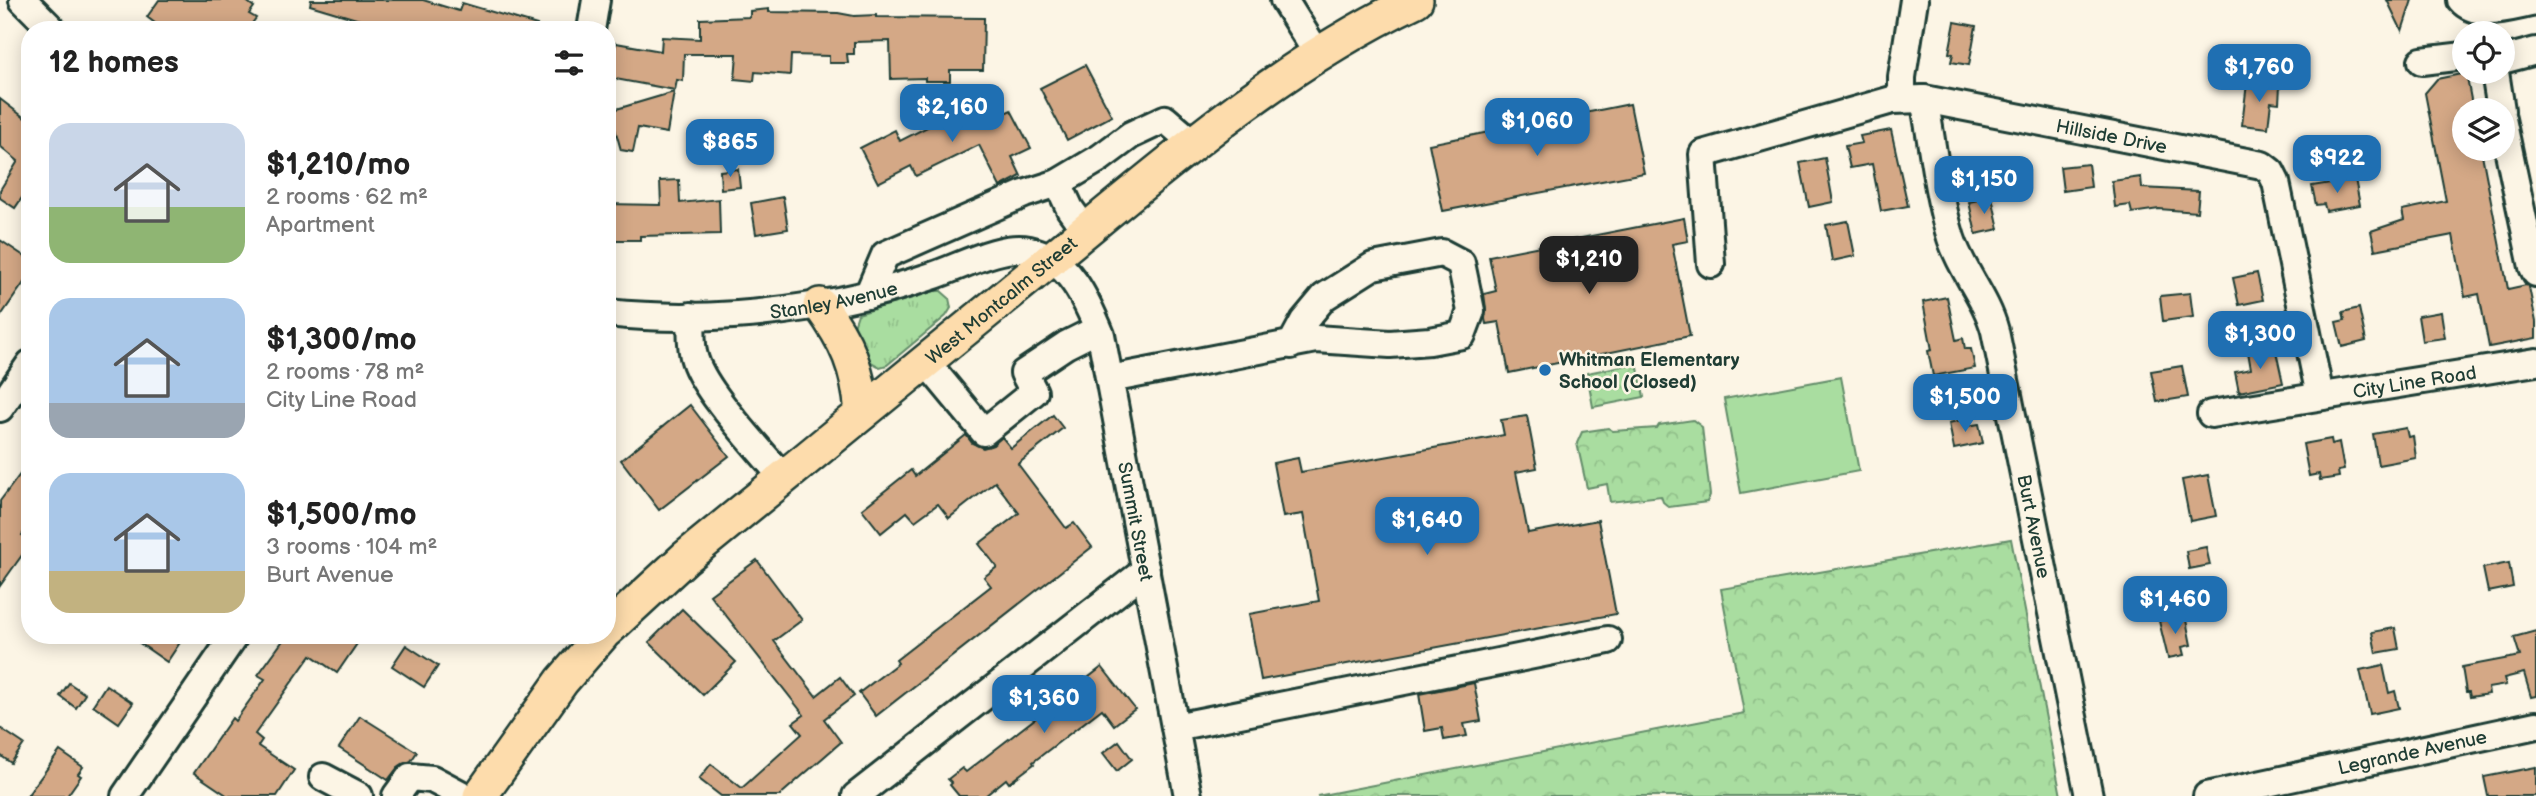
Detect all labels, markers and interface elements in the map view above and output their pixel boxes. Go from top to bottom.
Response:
map controls [2452,21,2515,161]
button: locate [2452,21,2515,84]
icon: filters [550,44,588,82]
pin: $1,760 [2202,44,2316,104]
text: 12 homes [49,45,179,81]
text: $1,760 [2224,53,2294,81]
pin: $2,160 [895,85,1009,144]
text: $2,160 [916,93,988,121]
button: layers [2452,98,2515,161]
pin: $1,060 [1480,99,1594,158]
text: $1,060 [1501,107,1573,135]
street label: Hillside Drive [2054,115,2169,159]
pin: $865 [689,120,771,179]
text: $865 [702,128,758,156]
pin: $922 [2296,136,2378,195]
text: $922 [2309,144,2365,172]
text: $1,210/mo [266,147,410,183]
icon: home [105,151,189,235]
pin: $1,150 [1927,156,2041,216]
text: $1,150 [1950,165,2018,193]
text: 2 rooms · 62 m² [266,183,428,211]
text: Apartment [266,211,375,239]
street label: West Montcalm Street [922,232,1082,370]
pin: $1,210 [1532,236,1646,296]
text: $1,210 [1555,245,1623,273]
street label: Stanley Avenue [769,277,900,325]
pin: $1,300 [2203,312,2317,371]
text: $1,300 [2224,320,2296,348]
text: $1,300/mo [266,322,417,358]
icon: home [105,326,189,410]
place label: Whitman Elementary School (Closed) [1559,349,1740,394]
text: 2 rooms · 78 m² [266,358,424,386]
marker: Whitman Elementary School (Closed) [1537,362,1553,378]
street label: City Line Road [2351,362,2478,404]
pin: $1,500 [1908,374,2022,434]
text: $1,500 [1929,383,2001,411]
text: City Line Road [266,386,417,414]
street label: Summit Street [1112,460,1157,583]
street label: Burt Avenue [2011,473,2055,580]
text: $1,500/mo [266,497,416,533]
pin: $1,640 [1370,498,1484,557]
icon: home [105,501,189,585]
text: $1,640 [1391,506,1463,534]
text: 3 rooms · 104 m² [266,533,437,561]
text: Burt Avenue [266,561,394,589]
pin: $1,460 [2118,576,2232,636]
text: $1,460 [2139,585,2211,613]
pin: $1,360 [987,676,1101,735]
text: $1,360 [1008,684,1080,712]
street label: Legrande Avenue [2336,726,2489,780]

